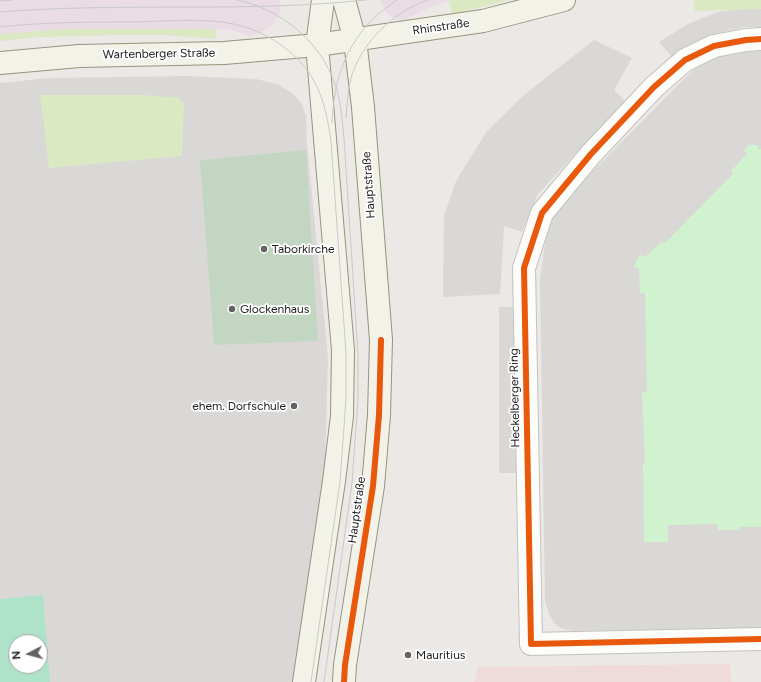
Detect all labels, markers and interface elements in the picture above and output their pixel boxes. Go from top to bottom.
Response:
street label: Rhinstraße [412,16,470,38]
street label: Wartenberger Straße [103,46,215,62]
street label: Hauptstraße [359,151,379,219]
place label: Taborkirche [272,242,334,256]
marker: Taborkirche [259,244,269,254]
place label: Glockenhaus [240,302,309,316]
marker: Glockenhaus [227,304,237,314]
street label: Heckelberger Ring [507,348,523,448]
place label: ehem. Dorfschule [192,399,286,413]
marker: ehem. Dorfschule [289,401,299,411]
street label: Hauptstraße [345,476,369,544]
north arrow [8,634,48,674]
place label: Mauritius [416,648,465,662]
text: N [10,650,23,660]
marker: Mauritius [403,650,413,660]

